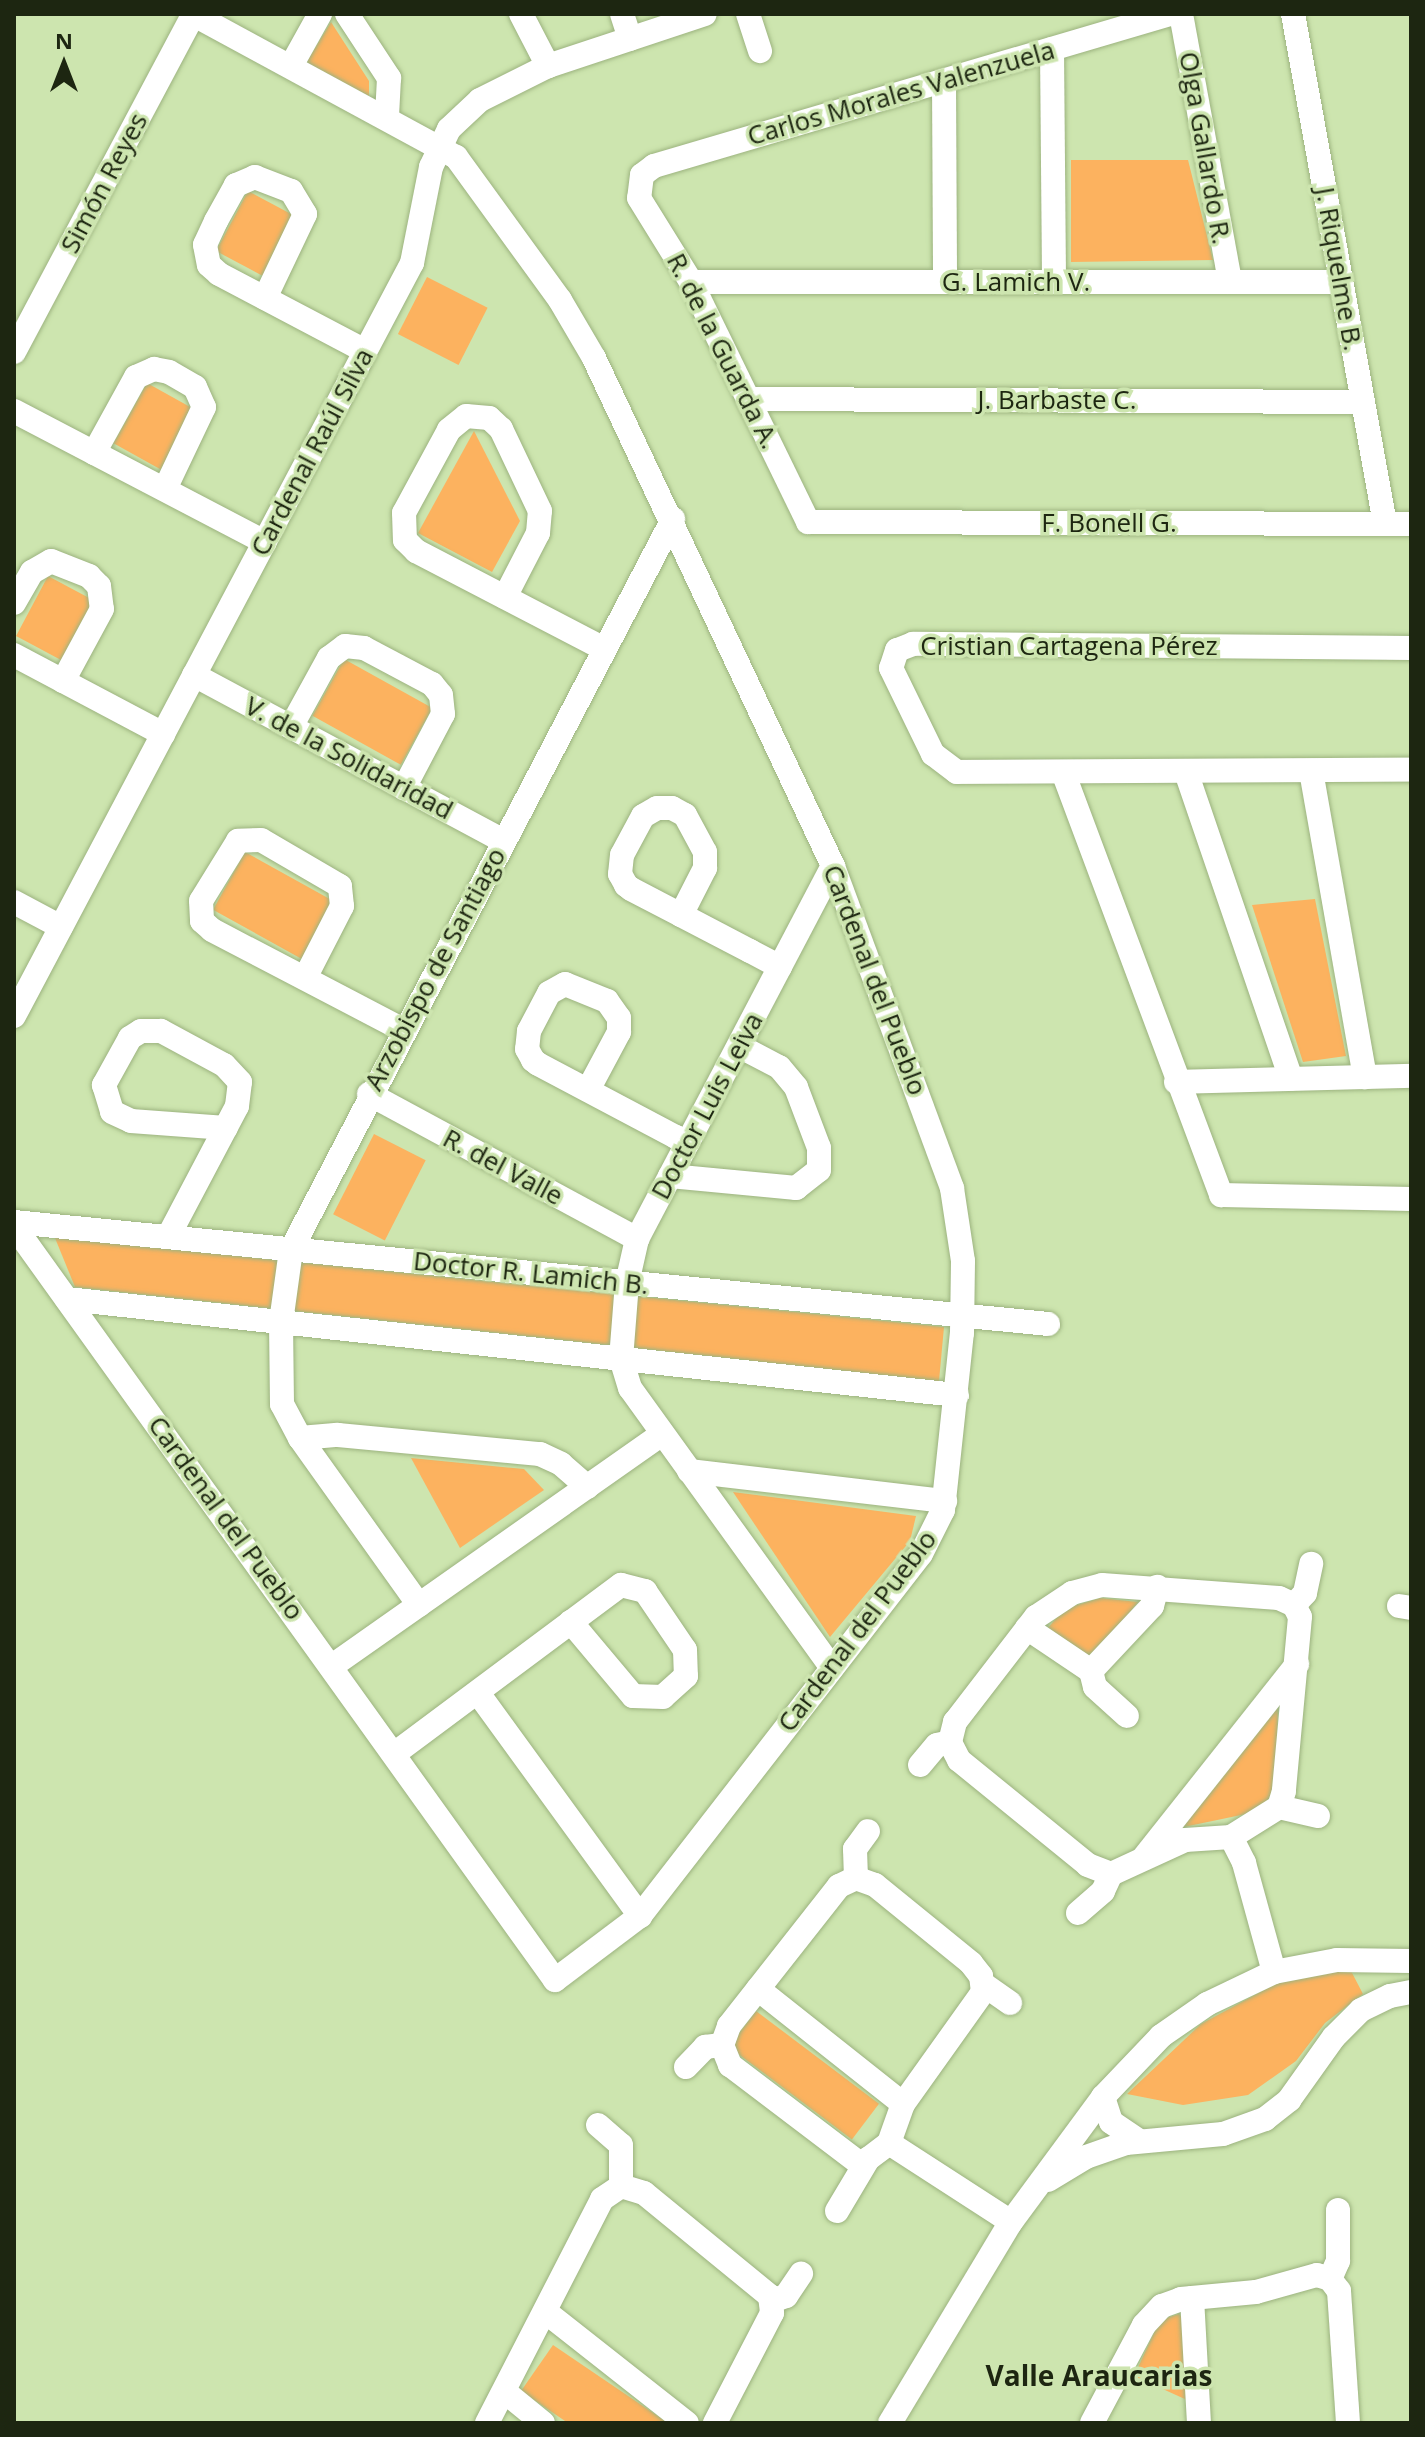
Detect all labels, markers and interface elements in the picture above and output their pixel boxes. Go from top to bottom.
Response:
north arrow [24,24,104,104]
text: N [55,25,73,55]
street label: Carlos Morales Valenzuela [744,34,1058,152]
street label: Olga Gallardo R. [1173,49,1237,247]
street label: Simón Reyes [54,108,154,258]
street label: J. Riquelme B. [1309,185,1369,353]
street label: R. de la Guarda A. [660,248,786,454]
street label: G. Lamich V. [942,266,1090,298]
street label: Cardenal Raúl Silva [244,343,380,561]
street label: J. Barbaste C. [977,384,1137,416]
street label: F. Bonell G. [1041,507,1177,539]
street label: Cristian Cartagena Pérez [920,630,1218,662]
street label: V. de la Solidaridad [240,690,458,826]
street label: Arzobispo de Santiago [358,842,512,1096]
street label: Cardenal del Pueblo [817,861,933,1099]
street label: Doctor Luis Leiva [645,1007,769,1205]
street label: R. del Valle [438,1122,568,1212]
street label: Doctor R. Lamich B. [412,1245,650,1301]
street label: Cardenal del Pueblo [142,1410,310,1626]
street label: Cardenal del Pueblo [771,1524,943,1738]
district label: Valle Araucarias [986,2358,1212,2392]

